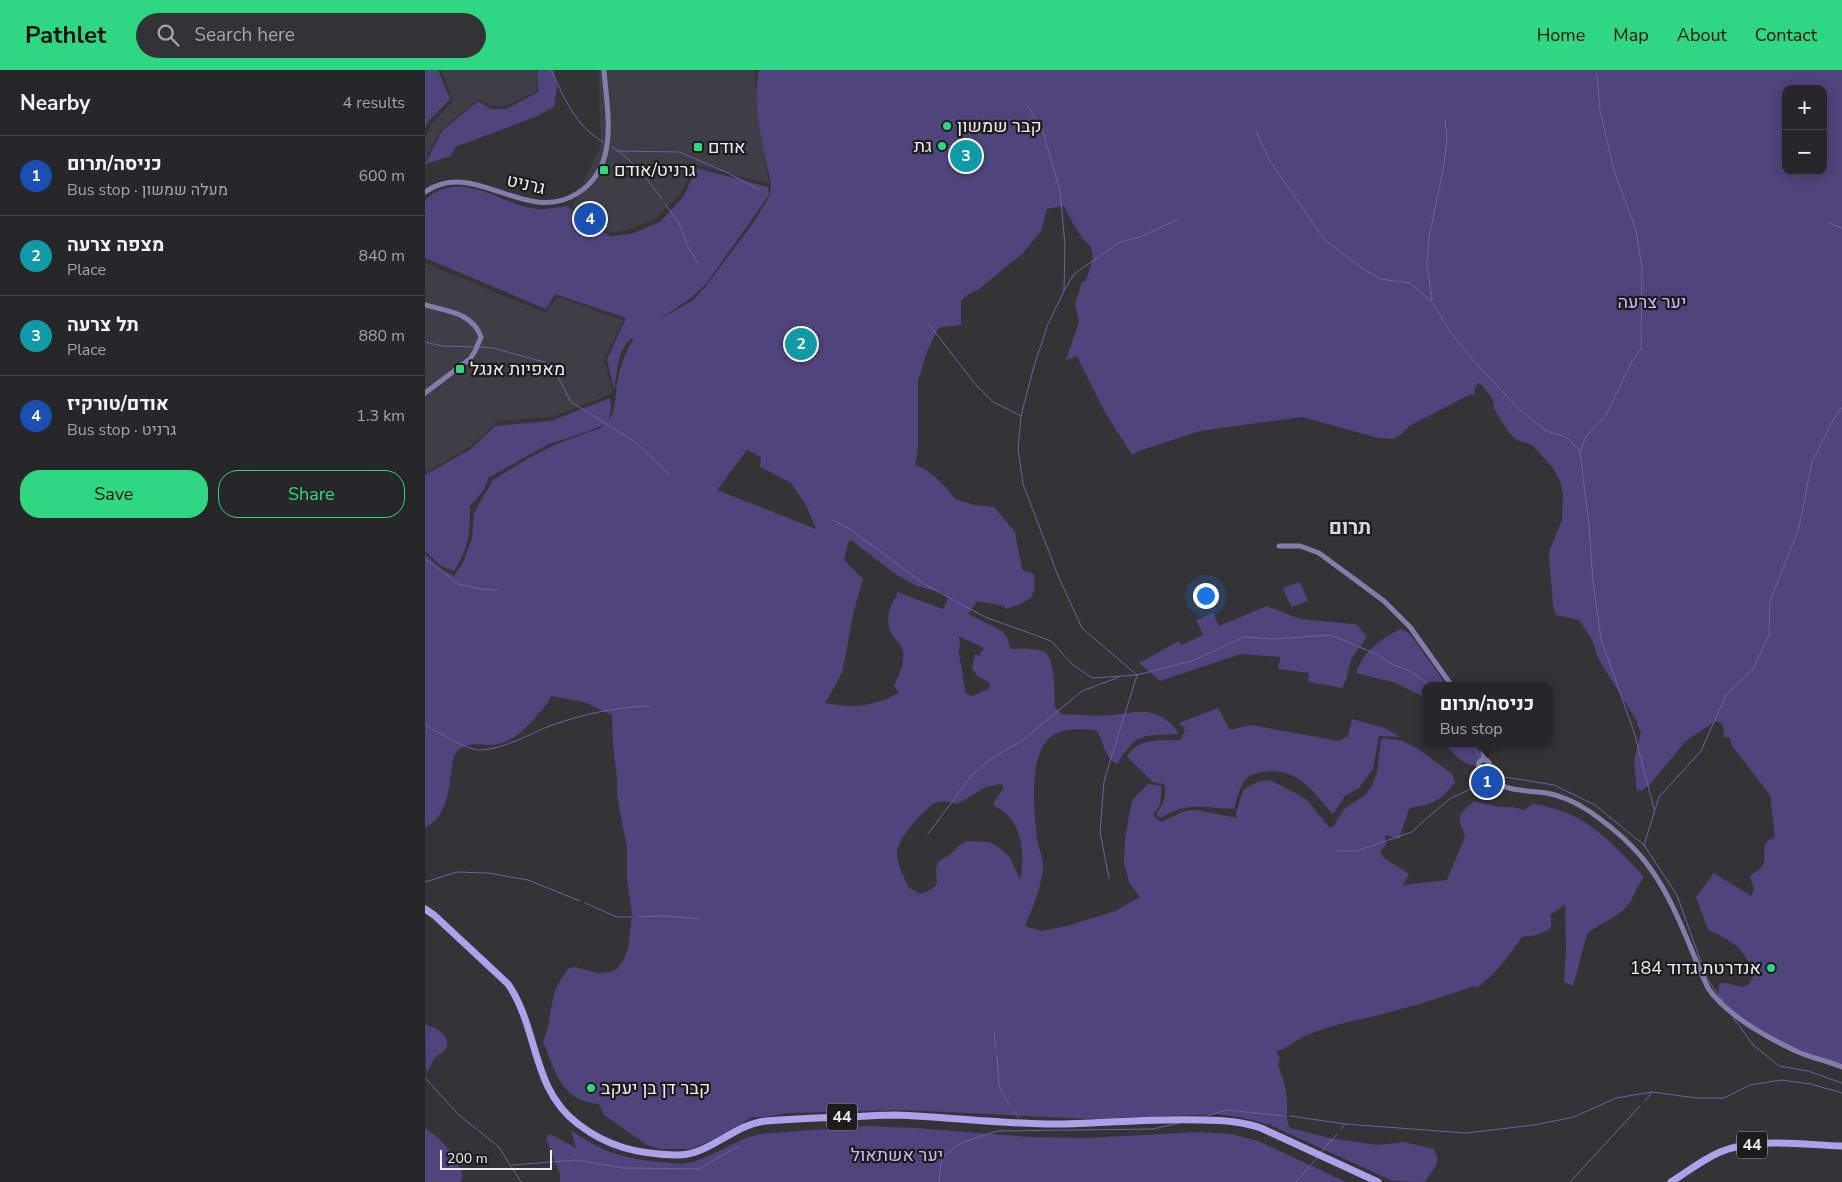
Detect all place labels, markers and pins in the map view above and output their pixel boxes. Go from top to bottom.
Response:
place label: קבר שמשון [957,114,1042,138]
marker: קבר שמשון [941,120,953,132]
place label: גת [914,134,932,158]
place label: אודם [708,135,746,159]
pin: 3 [950,137,982,175]
marker: גת [936,140,948,152]
marker: אודם [692,141,704,153]
place label: גרניט/אודם [614,158,696,182]
marker: גרניט/אודם [598,164,610,176]
pin: 4 [574,200,606,238]
pin: 2 [785,325,817,363]
place label: מאפיות אנגל [470,357,565,381]
marker: מאפיות אנגל [454,363,466,375]
pin: 1 [1471,763,1503,801]
place label: אנדרטת גדוד 184 [1630,956,1761,980]
marker: אנדרטת גדוד 184 [1765,962,1777,974]
place label: קבר דן בן יעקב [601,1076,710,1100]
marker: קבר דן בן יעקב [585,1082,597,1094]

